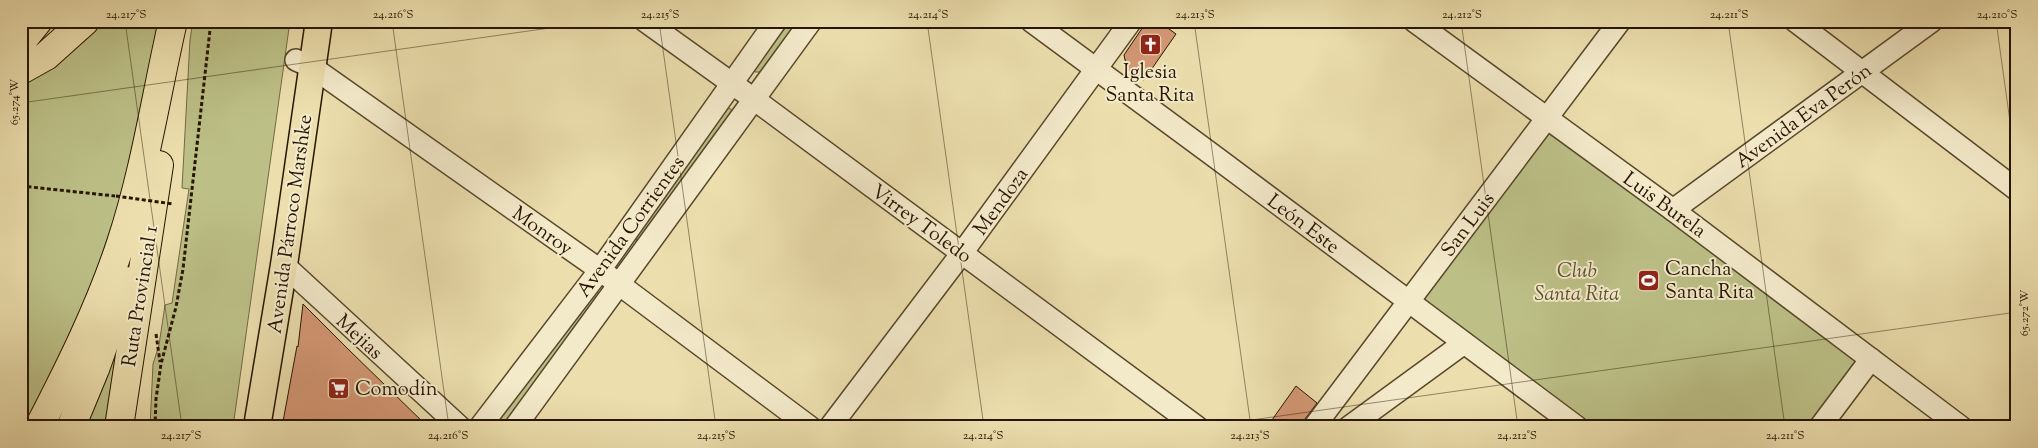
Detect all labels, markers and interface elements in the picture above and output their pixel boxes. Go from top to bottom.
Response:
text: 24.217°S [106,6,146,24]
text: 24.216°S [373,6,413,24]
text: 24.215°S [641,6,679,24]
text: 24.214°S [908,6,948,24]
text: 24.213°S [1175,6,1215,24]
text: 24.212°S [1442,6,1482,24]
text: 24.211°S [1710,6,1748,24]
text: 24.210°S [1977,6,2017,24]
church icon: Iglesia Santa Rita [1138,33,1162,57]
street label: Avenida Eva Perón [1730,57,1879,177]
place label: Iglesia Santa Rita [1105,59,1195,111]
text: 65.274°W [6,78,24,125]
street label: Avenida Párroco Marshke [262,113,321,336]
street label: Avenida Corrientes [571,151,693,304]
street label: Mendoza [967,162,1037,242]
street label: Luis Burela [1616,166,1711,246]
street label: Virrey Toledo [864,178,977,272]
street label: San Luis [1435,187,1503,264]
street label: León Este [1260,188,1345,262]
street label: Monroy [505,201,578,264]
street label: Ruta Provincial 1 [116,223,167,369]
place label: Cancha Santa Rita [1665,256,1754,308]
park label: Club Santa Rita [1535,258,1619,310]
sports icon: Cancha Santa Rita [1637,268,1661,292]
text: 65.272°W [2016,289,2034,336]
street label: Mejias [328,308,389,367]
supermarket icon: Comodín [327,376,351,400]
place label: Comodín [355,376,438,405]
text: 24.217°S [161,427,201,445]
text: 24.216°S [428,427,468,445]
text: 24.215°S [697,427,735,445]
text: 24.214°S [963,427,1003,445]
text: 24.213°S [1230,427,1270,445]
text: 24.212°S [1497,427,1537,445]
text: 24.211°S [1766,427,1804,445]

